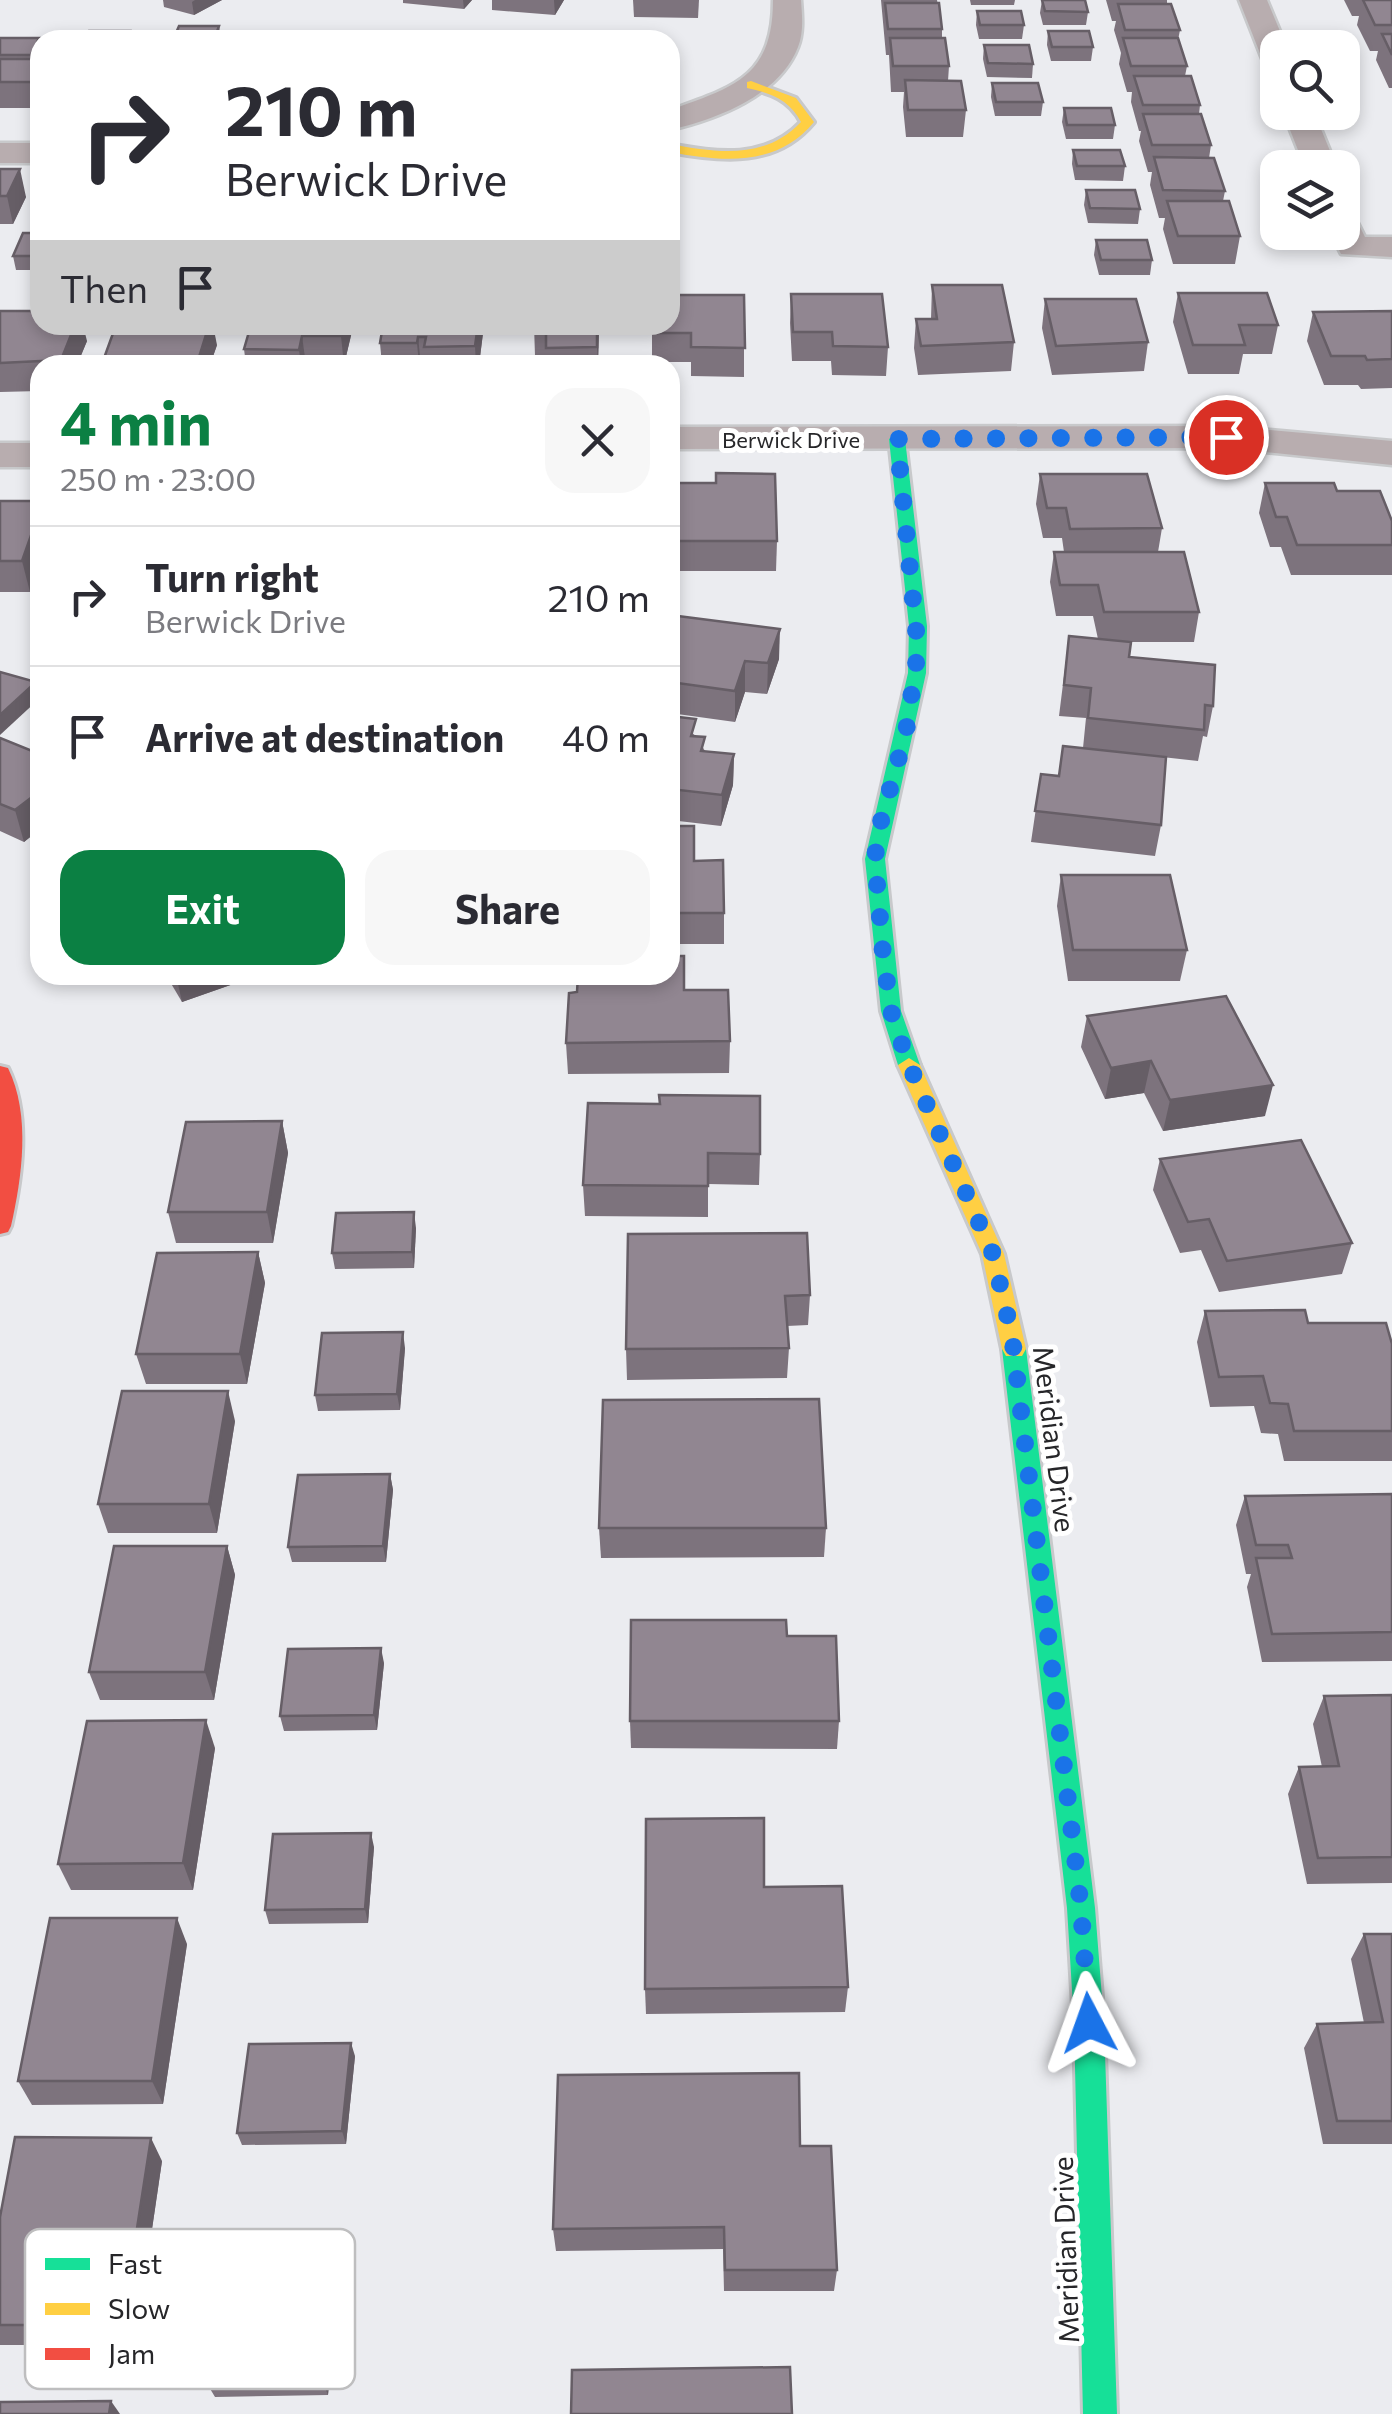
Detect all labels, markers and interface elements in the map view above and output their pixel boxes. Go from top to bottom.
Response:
map controls [1260,30,1360,250]
button: search [1260,30,1360,130]
text: 210 m [225,65,417,150]
icon: right [60,70,190,200]
text: Berwick Drive [225,150,507,205]
button: layers [1260,150,1360,250]
icon: arrive [168,260,223,315]
text: Then [60,264,148,311]
text: 4 min [60,384,212,457]
button: close [545,388,650,493]
pin [1184,395,1269,480]
icon: arrive [1199,410,1254,465]
street label: Berwick Drive [722,426,860,453]
text: 250 m · 23:00 [60,458,256,498]
text: Turn right [145,553,319,600]
icon: right [60,569,115,624]
text: 210 m [547,573,650,620]
text: Berwick Drive [145,600,346,640]
icon: arrive [60,709,115,764]
text: Arrive at destination [145,713,504,760]
text: 40 m [562,713,650,760]
button: Exit [60,850,345,965]
button: Share [365,850,650,965]
street label: Meridian Drive [1027,1344,1083,1534]
position arrow [1037,1971,1141,2075]
street label: Meridian Drive [1045,2156,1085,2344]
legend [25,2229,355,2389]
text: Fast [108,2246,162,2280]
text: Slow [108,2291,170,2325]
text: Jam [108,2336,155,2370]

